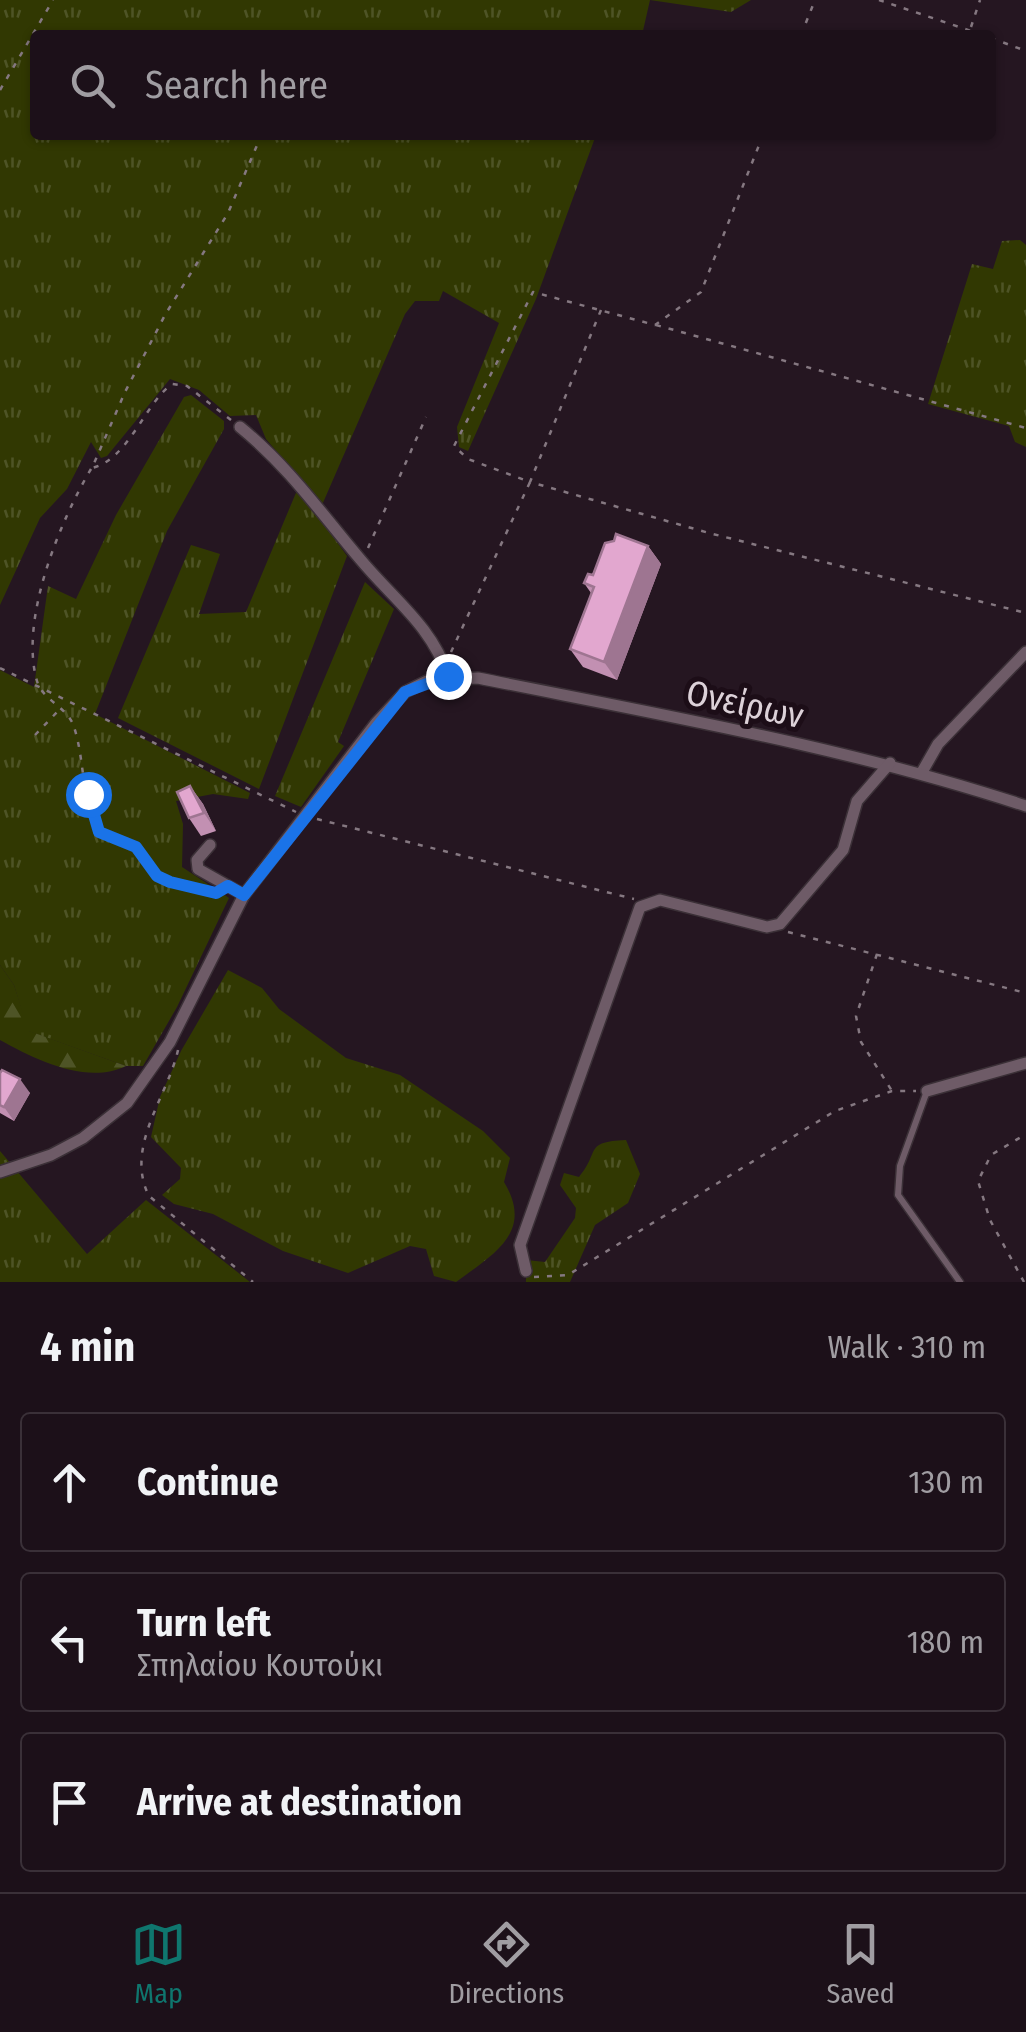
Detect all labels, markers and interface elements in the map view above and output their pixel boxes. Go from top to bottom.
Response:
search box [30,30,996,140]
icon: search [65,58,120,113]
text: Search here [145,62,328,108]
route end [426,654,472,700]
street label: Ονείρων [683,671,807,737]
route start [66,772,112,818]
text: 4 min [40,1322,135,1372]
text: Walk · 310 m [828,1328,986,1366]
icon: ahead [42,1455,97,1510]
text: Continue [137,1459,278,1505]
text: 130 m [908,1463,984,1501]
text: Turn left [137,1600,271,1646]
icon: left [42,1615,97,1670]
text: 180 m [907,1623,984,1661]
text: Σπηλαίου Κουτούκι [137,1646,383,1684]
icon: arrive [42,1775,97,1830]
text: Arrive at destination [137,1779,462,1825]
tab: Map [131,1917,186,2010]
tab: Directions [448,1917,564,2010]
tab: Saved [826,1917,895,2010]

